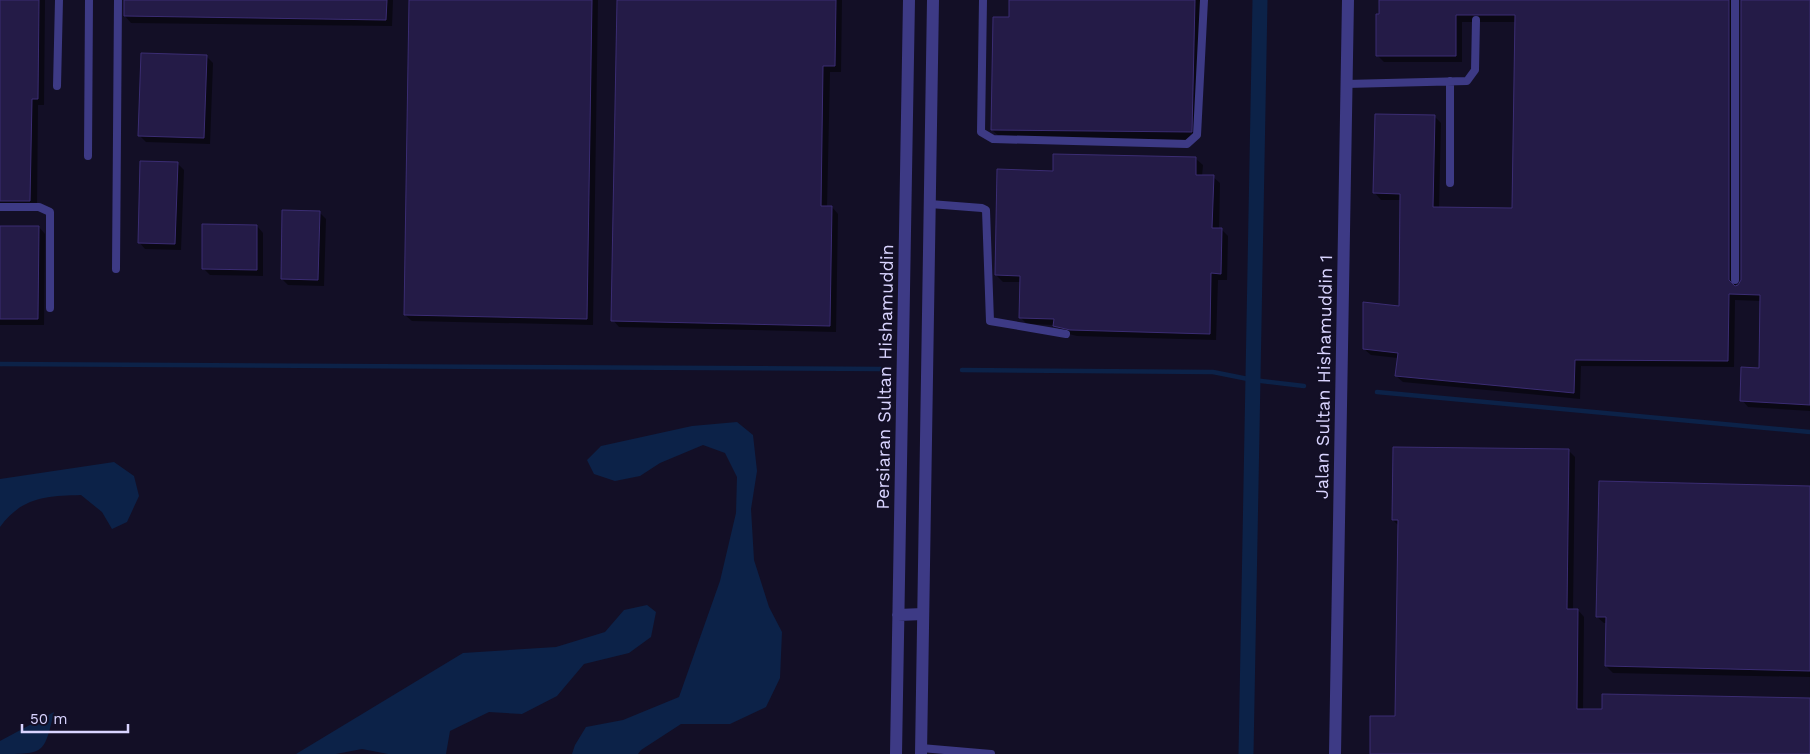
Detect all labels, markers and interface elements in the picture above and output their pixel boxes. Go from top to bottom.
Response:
street label: Persiaran Sultan Hishamuddin [872,244,897,510]
street label: Jalan Sultan Hishamuddin 1 [1311,255,1336,499]
scale bar [22,702,129,734]
text: 50 m [30,710,67,728]

